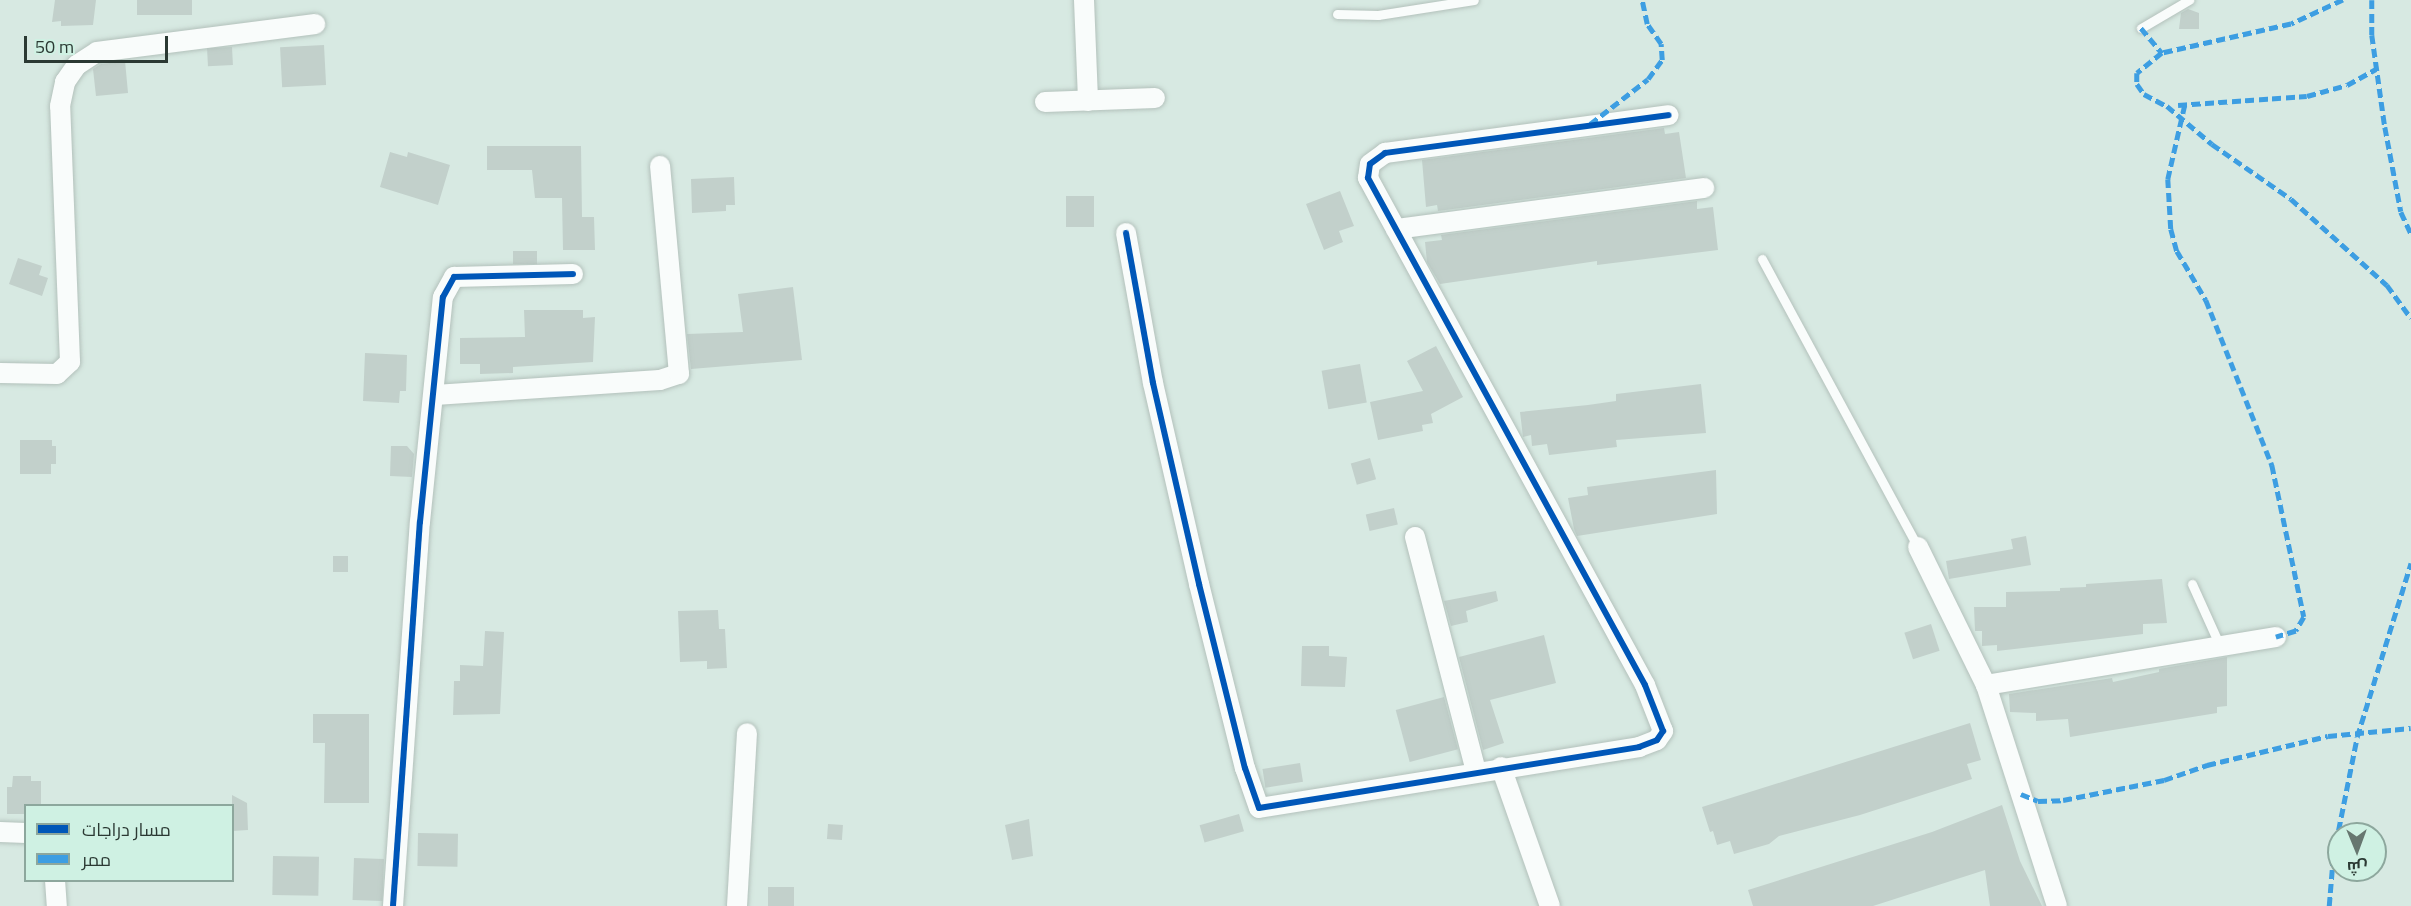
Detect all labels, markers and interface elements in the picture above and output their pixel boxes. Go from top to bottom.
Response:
scale bar [27,24,171,62]
text: 50 m [35,33,74,60]
legend [24,804,234,882]
text: مسار دراجات [82,816,171,843]
north arrow [2327,822,2387,882]
text: ممر [82,846,111,873]
text: ش [2347,856,2368,880]

